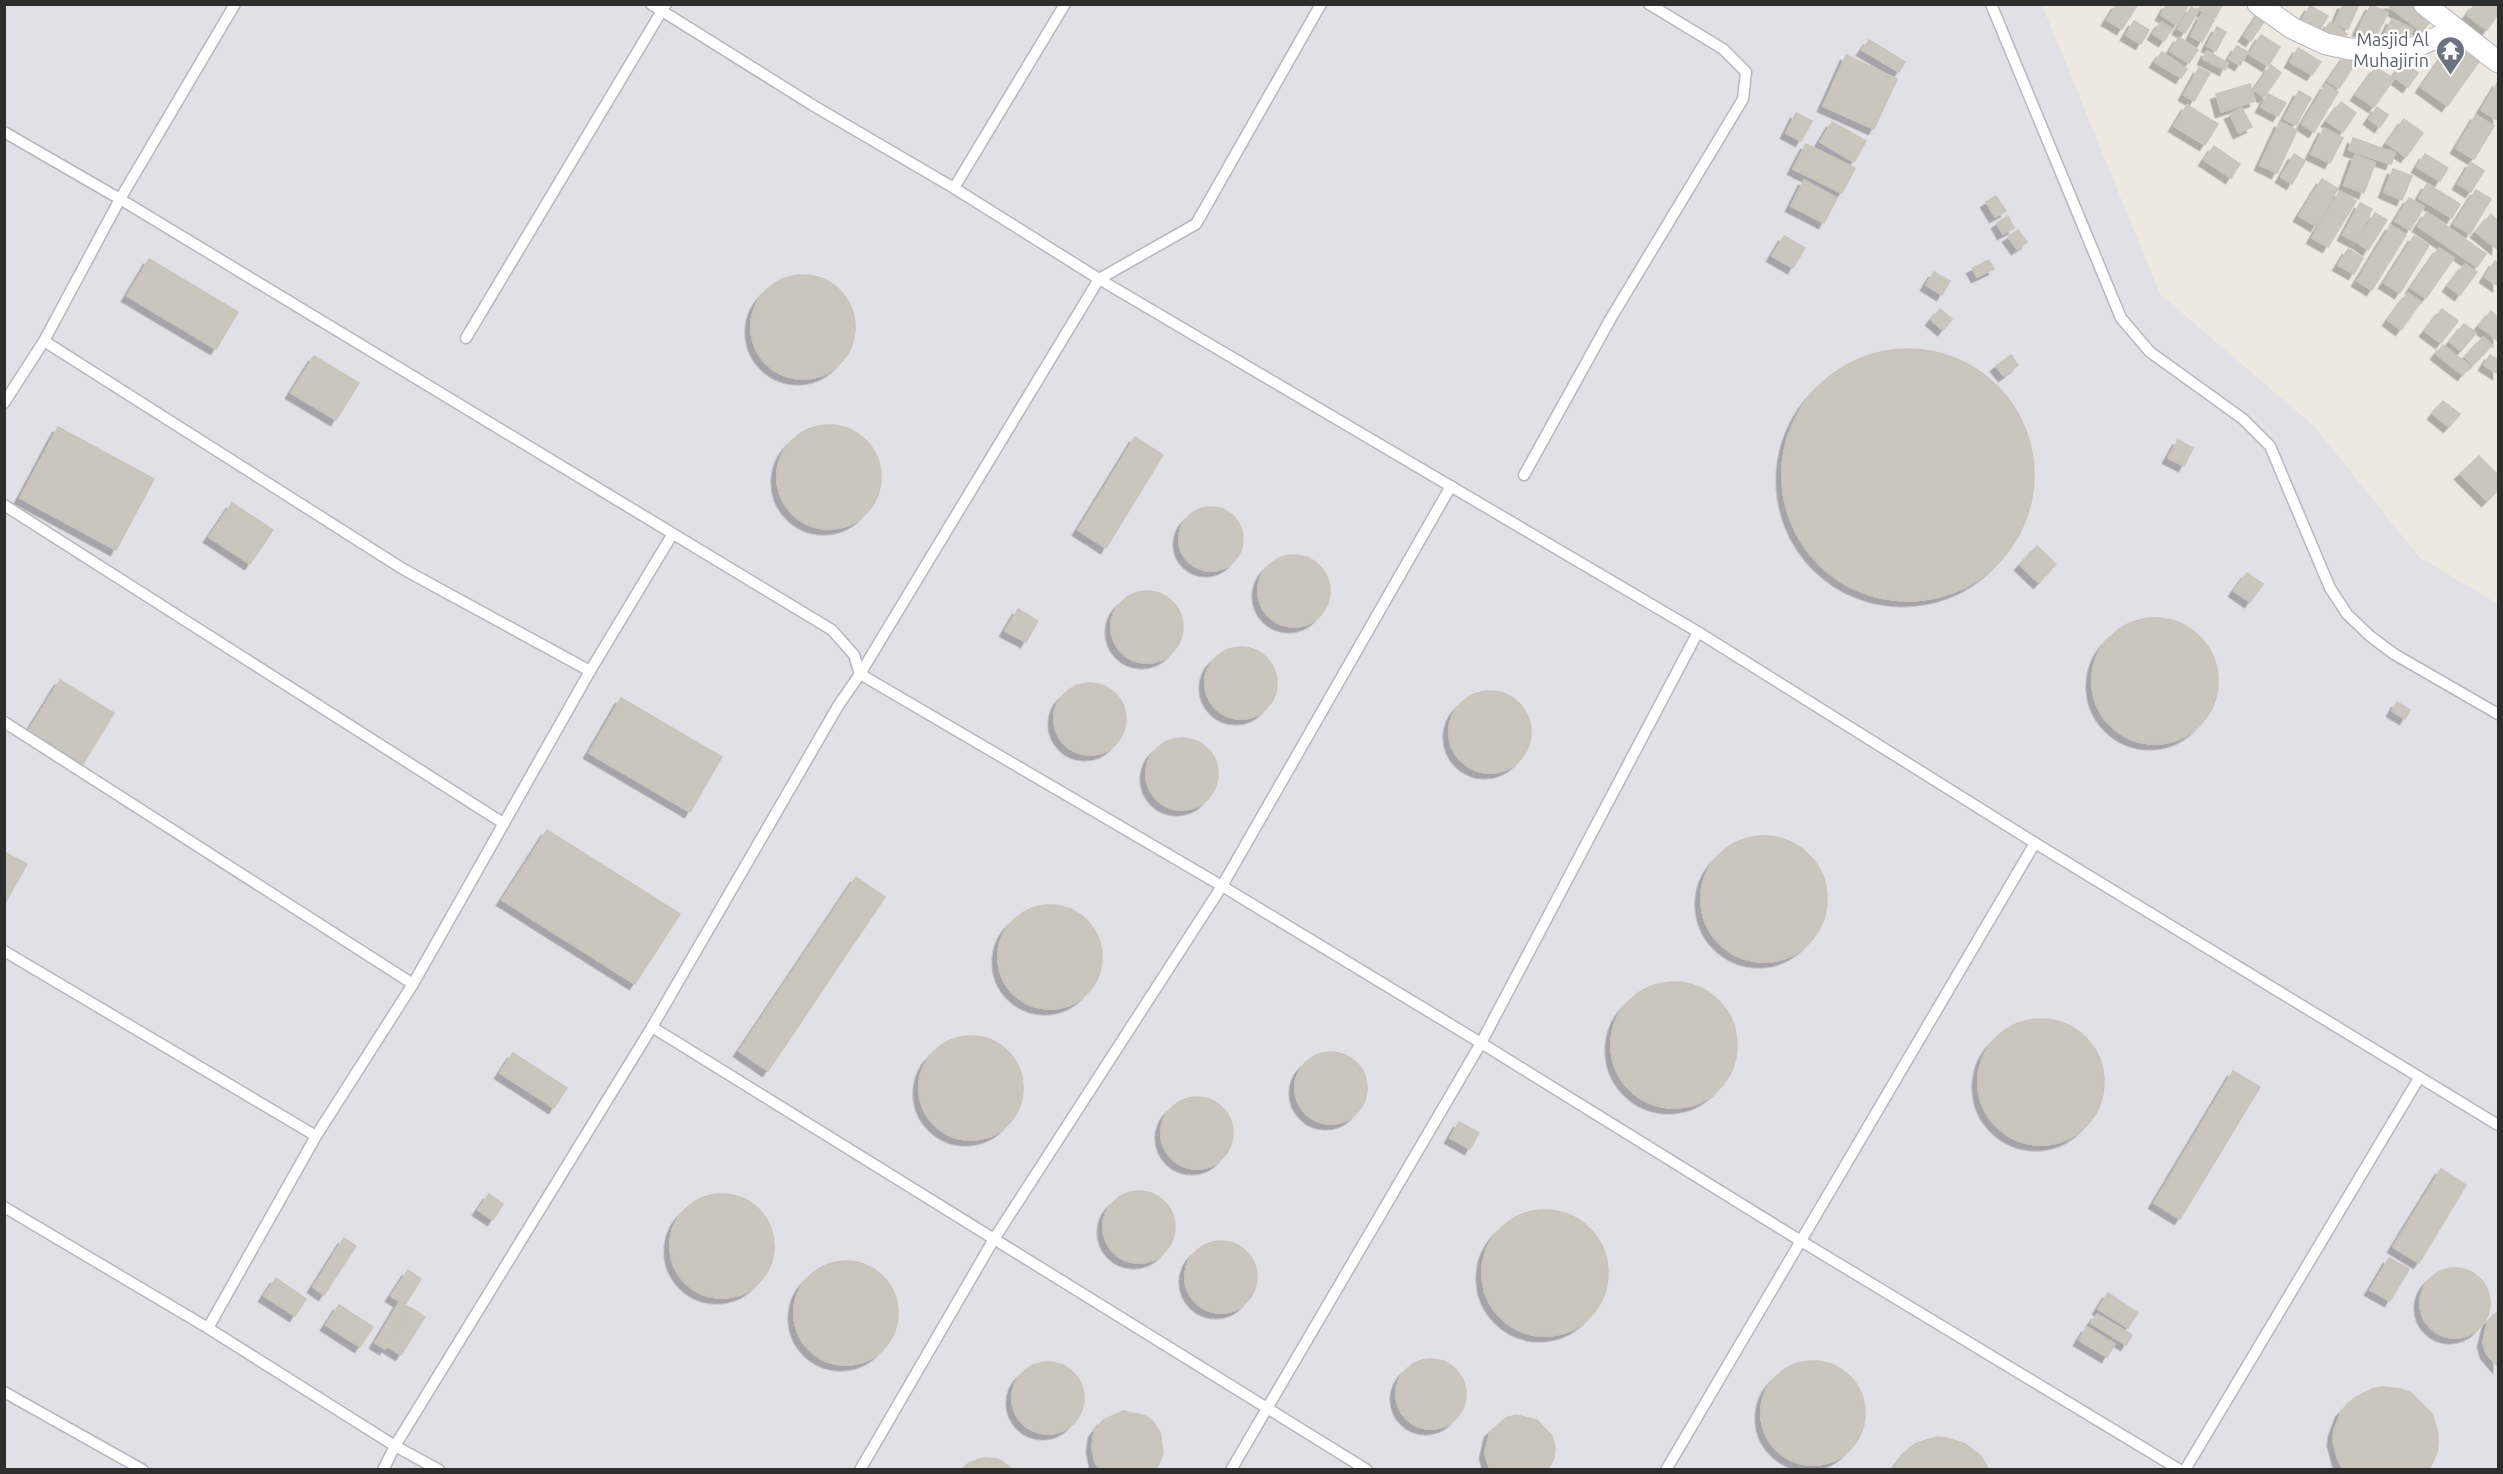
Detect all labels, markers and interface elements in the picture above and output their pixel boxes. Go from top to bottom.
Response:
place label: Masjid Al Muhajirin [2353,29,2429,70]
temple icon: Masjid Al Muhajirin [2434,34,2466,76]

